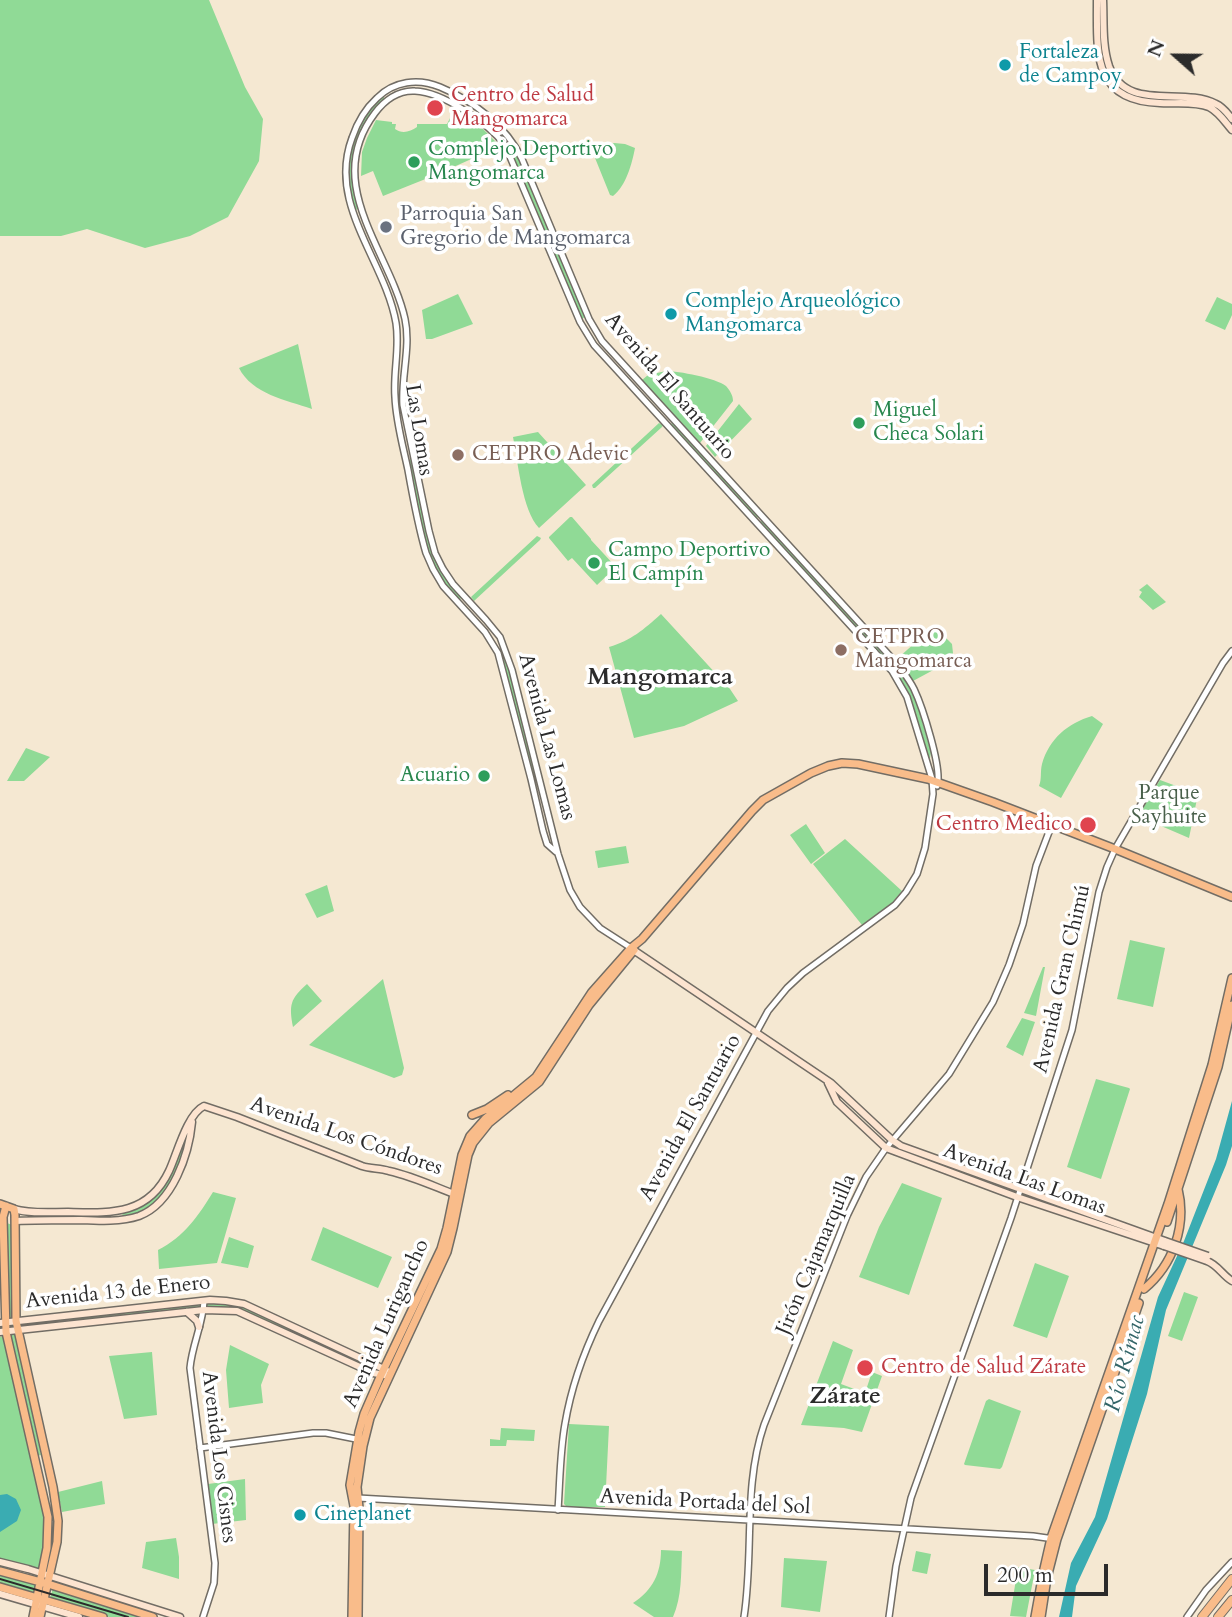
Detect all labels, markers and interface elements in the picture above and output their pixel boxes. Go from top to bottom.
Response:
north arrow [1141,21,1211,91]
text: N [1141,36,1171,61]
place label: Fortaleza de Campoy [1019,40,1122,90]
marker: Fortaleza de Campoy [997,57,1013,73]
place label: Centro de Salud Mangomarca [451,83,594,133]
marker: Centro de Salud Mangomarca [425,98,445,118]
place label: Complejo Deportivo Mangomarca [428,137,613,187]
marker: Complejo Deportivo Mangomarca [406,154,422,170]
place label: Parroquia San Gregorio de Mangomarca [400,202,631,252]
marker: Parroquia San Gregorio de Mangomarca [378,219,394,235]
place label: Complejo Arqueológico Mangomarca [685,289,901,339]
marker: Complejo Arqueológico Mangomarca [663,306,679,322]
street label: Avenida El Santuario [598,308,740,466]
street label: Las Lomas [398,382,438,478]
place label: Miguel Checa Solari [873,398,984,448]
marker: Miguel Checa Solari [851,415,867,431]
place label: CETPRO Adevic [472,442,629,468]
marker: CETPRO Adevic [450,447,466,463]
place label: Campo Deportivo El Campín [608,538,770,588]
marker: Campo Deportivo El Campín [586,555,602,571]
place label: CETPRO Mangomarca [855,625,972,675]
marker: CETPRO Mangomarca [833,642,849,658]
street label: Avenida Las Lomas [512,651,580,823]
district label: Mangomarca [587,664,733,692]
place label: Acuario [400,763,470,789]
marker: Acuario [476,768,492,784]
park label: Parque Sayhuite [1131,781,1207,831]
place label: Centro Medico [936,812,1072,838]
marker: Centro Medico [1078,815,1098,835]
street label: Avenida Gran Chimú [1029,882,1097,1076]
street label: Avenida El Santuario [635,1030,747,1206]
street label: Avenida Los Cóndores [247,1092,445,1182]
street label: Avenida Las Lomas [939,1139,1109,1221]
street label: Jirón Cajamarquilla [772,1171,862,1339]
street label: Avenida Lurigancho [339,1236,435,1412]
street label: Avenida 13 de Enero [24,1271,212,1315]
water label: Río Rímac [1100,1313,1152,1415]
place label: Centro de Salud Zárate [881,1355,1086,1381]
marker: Centro de Salud Zárate [855,1358,875,1378]
street label: Avenida Los Cisnes [195,1370,241,1544]
district label: Zárate [809,1383,881,1411]
street label: Avenida Portada del Sol [599,1485,811,1521]
place label: Cineplanet [314,1502,411,1528]
marker: Cineplanet [292,1507,308,1523]
scale bar [987,1550,1111,1594]
text: 200 m [997,1561,1053,1590]

